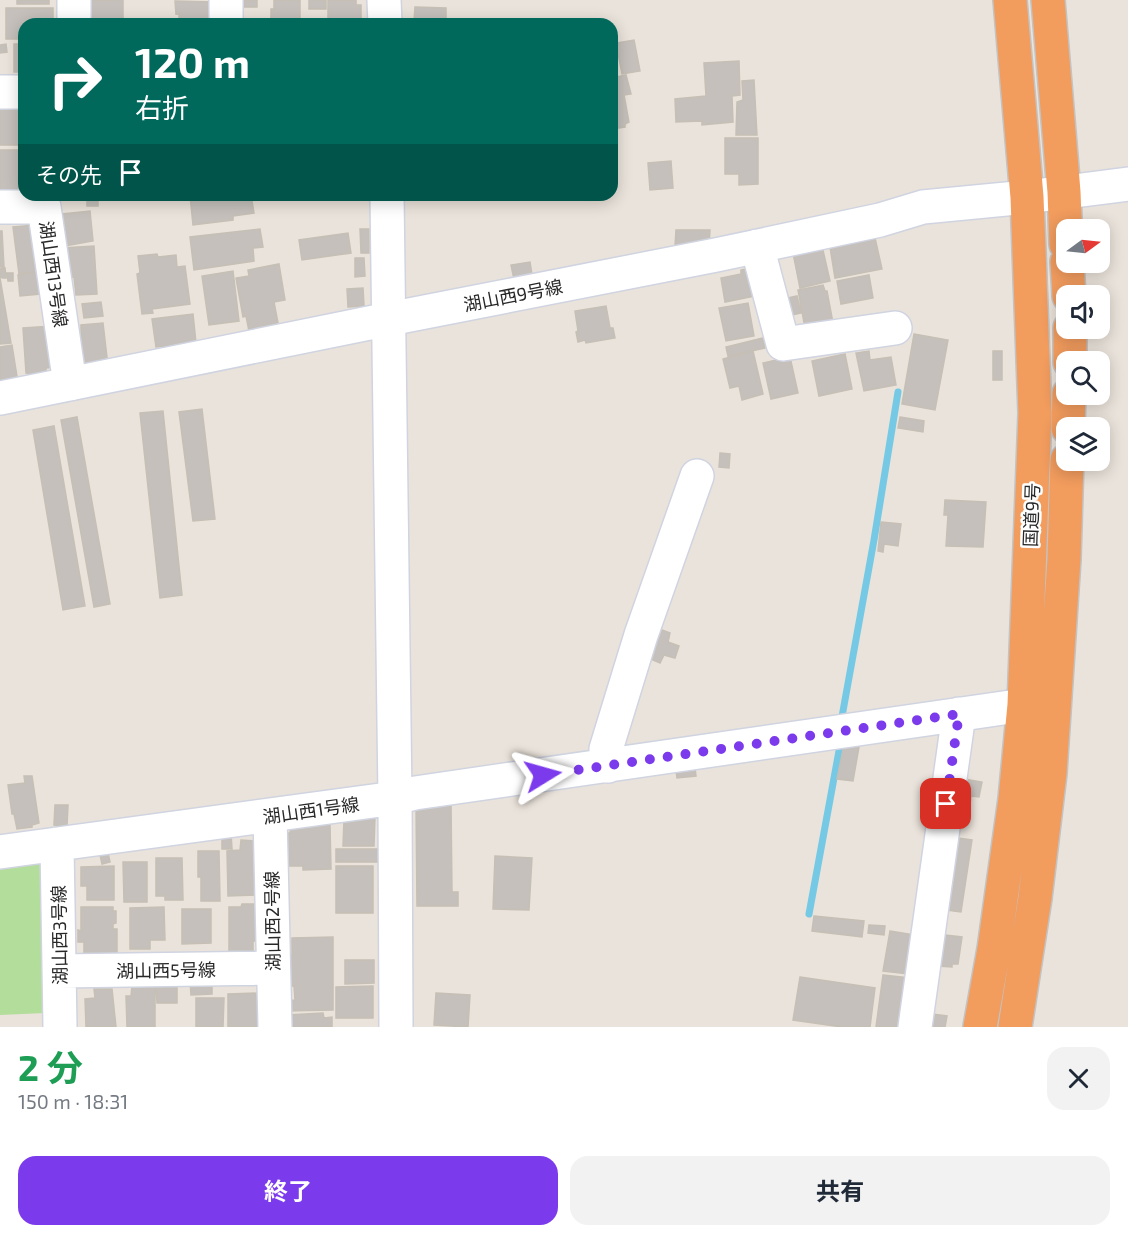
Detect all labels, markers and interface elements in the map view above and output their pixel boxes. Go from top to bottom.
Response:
text: 120 m [135,36,250,86]
icon: right [36,42,114,120]
text: 右折 [135,91,189,123]
icon: arrive [114,156,147,189]
text: その先 [36,161,102,187]
street label: 湖山西13号線 [36,219,72,329]
north arrow [1056,219,1110,273]
map controls [1056,219,1110,471]
street label: 湖山西9号線 [462,275,564,315]
button: sound [1056,285,1110,339]
button: search [1056,351,1110,405]
button: layers [1056,417,1110,471]
street label: 国道9号 [1019,482,1043,548]
position arrow [511,743,575,807]
pin [920,778,971,829]
icon: arrive [929,787,962,820]
street label: 湖山西1号線 [261,792,361,828]
street label: 湖山西2号線 [260,871,284,971]
street label: 湖山西3号線 [47,885,71,985]
street label: 湖山西5号線 [116,958,216,982]
text: 2 分 [18,1045,83,1088]
button: close [1047,1047,1110,1110]
text: 150 m · 18:31 [18,1089,128,1113]
button: 終了 [18,1156,558,1225]
button: 共有 [570,1156,1110,1225]

